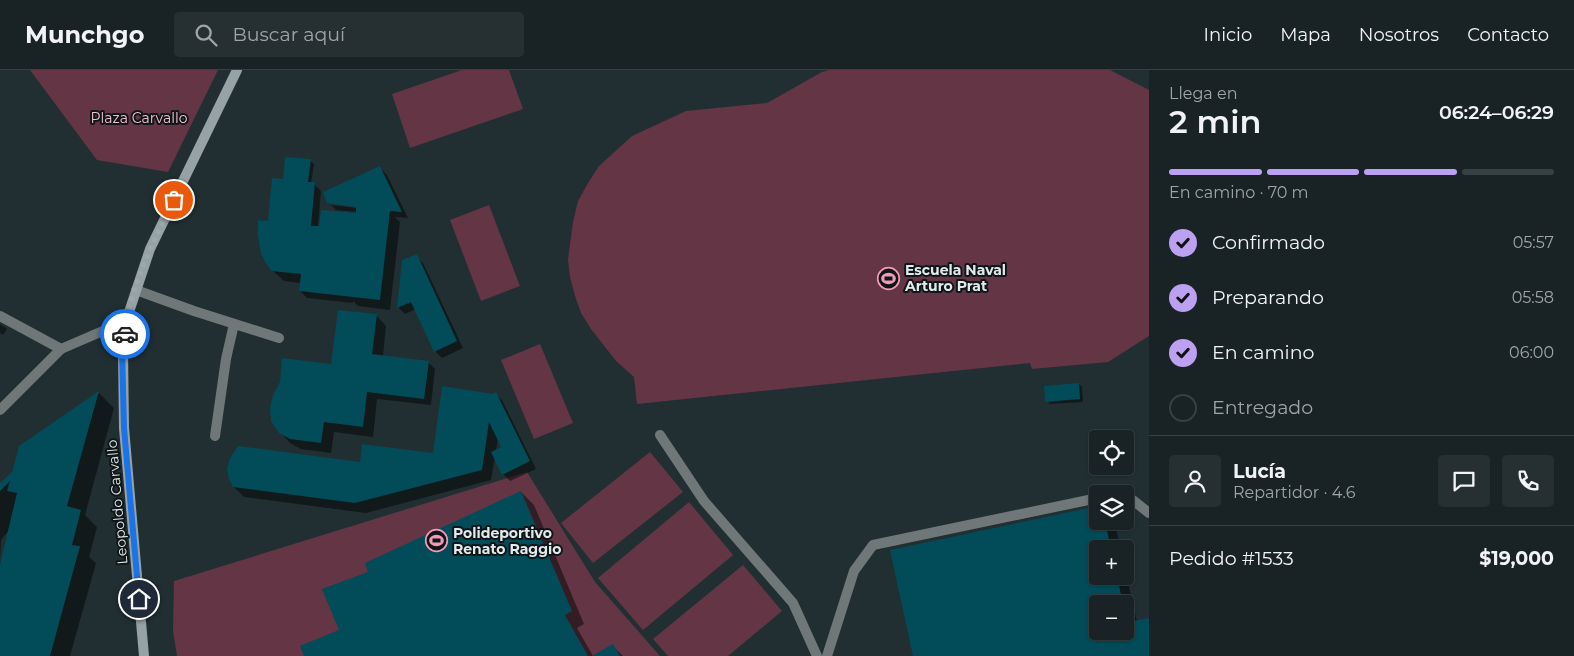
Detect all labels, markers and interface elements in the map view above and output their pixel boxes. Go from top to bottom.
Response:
search box [174,12,524,57]
text: Munchgo [25,20,144,49]
icon: search [192,21,220,49]
text: Buscar aquí [232,23,345,46]
text: Inicio [1204,24,1252,46]
text: Mapa [1280,24,1331,46]
text: Nosotros [1359,24,1439,46]
text: Contacto [1467,24,1549,46]
text: Llega en [1169,84,1237,103]
text: 06:24–06:29 [1439,101,1554,124]
text: 2 min [1169,102,1261,141]
park label: Plaza Carvallo [91,109,188,127]
pin [153,179,195,221]
text: En camino · 70 m [1169,183,1309,202]
icon: bag [160,186,188,214]
icon: check [1169,229,1197,257]
text: Confirmado [1212,231,1325,254]
text: 05:57 [1513,233,1554,252]
place label: Escuela Naval Arturo Prat [904,261,1006,295]
sports icon: Escuela Naval Arturo Prat [877,266,901,290]
icon: check [1169,284,1197,312]
text: Preparando [1212,286,1324,309]
text: 05:58 [1512,288,1554,307]
courier [100,309,150,359]
icon: car [111,320,139,348]
icon: check [1169,339,1197,367]
text: En camino [1212,341,1314,364]
text: 06:00 [1509,343,1554,362]
text: Entregado [1212,396,1313,419]
map controls [1089,430,1134,640]
button: locate [1089,430,1134,475]
street label: Leopoldo Carvallo [103,439,131,565]
button: person [1169,455,1221,507]
button: chat [1438,455,1490,507]
button: phone [1502,455,1554,507]
text: Lucía [1233,460,1286,483]
text: Repartidor · 4.6 [1233,483,1356,502]
button: layers [1089,485,1134,530]
place label: Polideportivo Renato Raggio [453,524,561,558]
sports icon: Polideportivo Renato Raggio [425,529,449,553]
button: + [1089,540,1134,585]
text: Pedido #1533 [1169,547,1294,570]
text: $19,000 [1479,547,1554,570]
pin [118,578,160,620]
icon: home [125,585,153,613]
button: − [1089,595,1134,640]

